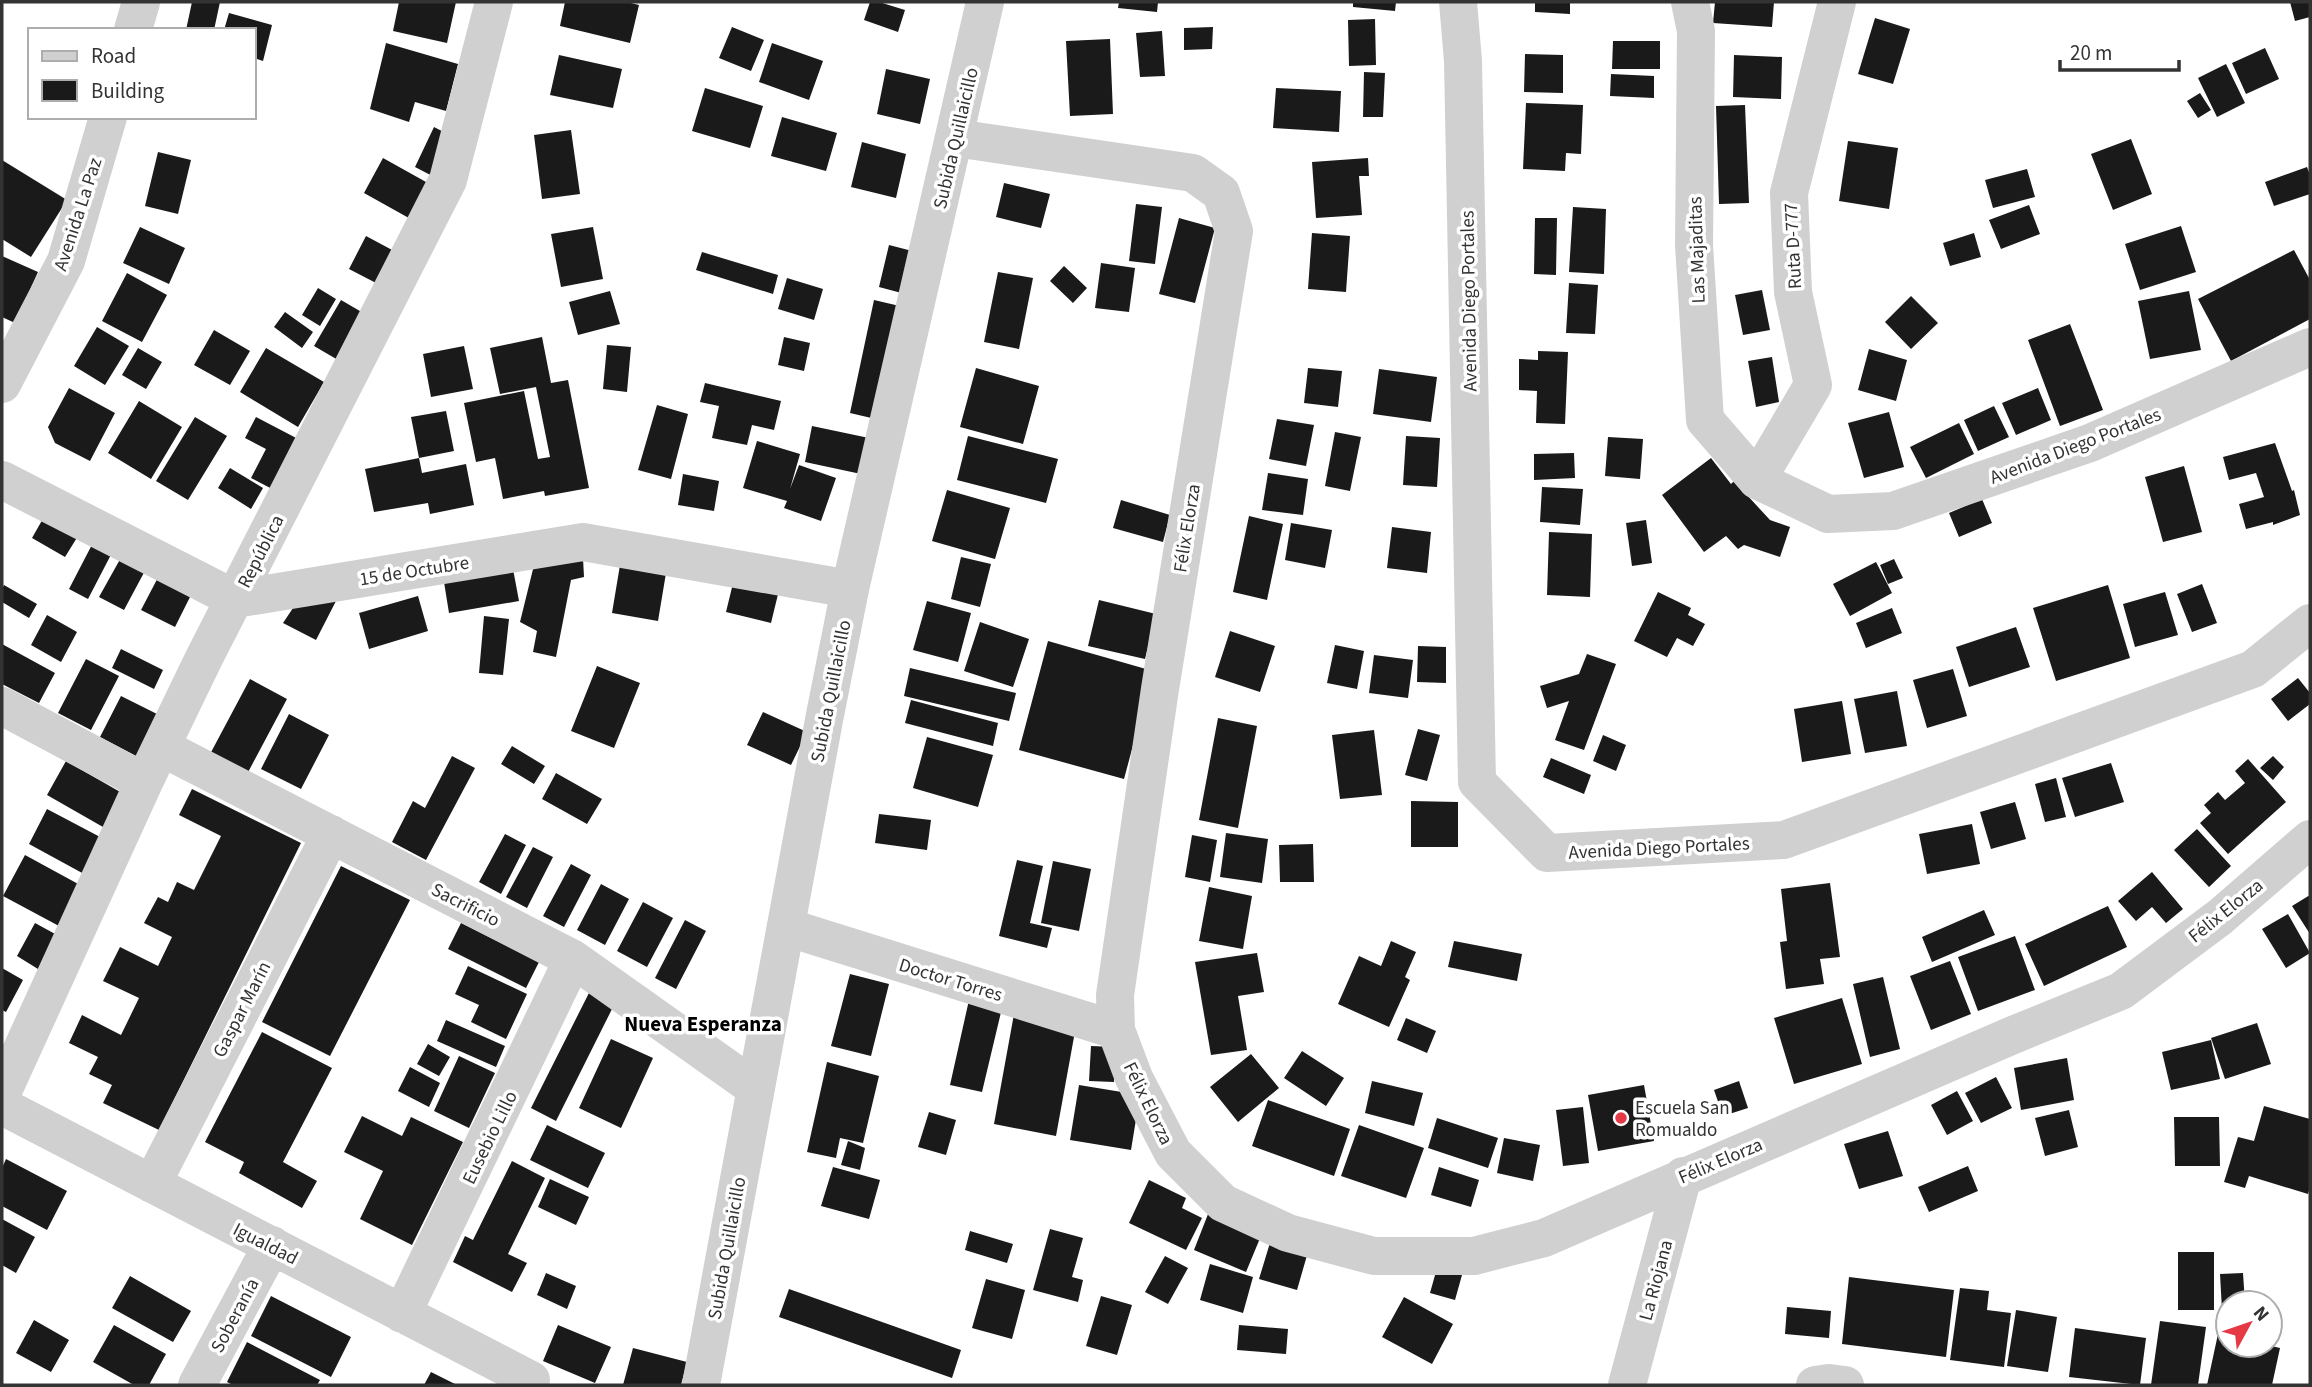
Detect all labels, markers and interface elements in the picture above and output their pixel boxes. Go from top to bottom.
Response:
legend [28,28,256,119]
scale bar [2060,28,2179,72]
text: 20 m [2070,38,2112,68]
text: Road [91,41,136,71]
street label: Subida Quillaicillo [927,65,986,212]
text: Building [91,76,165,106]
street label: Avenida La Paz [47,154,109,275]
street label: Las Majaditas [1682,196,1713,304]
street label: Ruta D-777 [1778,202,1809,290]
street label: Avenida Diego Portales [1454,210,1485,392]
street label: Avenida Diego Portales [1986,401,2165,492]
street label: Félix Elorza [1167,482,1208,574]
street label: República [231,510,291,593]
street label: 15 de Octubre [357,549,471,593]
street label: Subida Quillaicillo [804,618,859,765]
street label: Avenida Diego Portales [1568,830,1750,867]
street label: Félix Elorza [2183,873,2269,950]
street label: Sacrificio [426,877,504,934]
street label: Doctor Torres [895,952,1006,1009]
street label: Gaspar Marín [207,957,278,1062]
district label: Nueva Esperanza [624,1009,782,1039]
street label: Félix Elorza [1116,1058,1179,1150]
street label: Eusebio Lillo [456,1086,525,1189]
place label: Escuela San Romualdo [1635,1095,1730,1144]
marker: Escuela San Romualdo [1613,1110,1629,1126]
street label: Félix Elorza [1674,1132,1767,1191]
street label: Subida Quillaicillo [702,1175,753,1322]
street label: Igualdad [228,1216,303,1272]
street label: La Riojana [1633,1237,1680,1324]
street label: Soberanía [204,1274,266,1358]
north arrow [2214,1289,2284,1359]
text: N [2246,1301,2275,1328]

